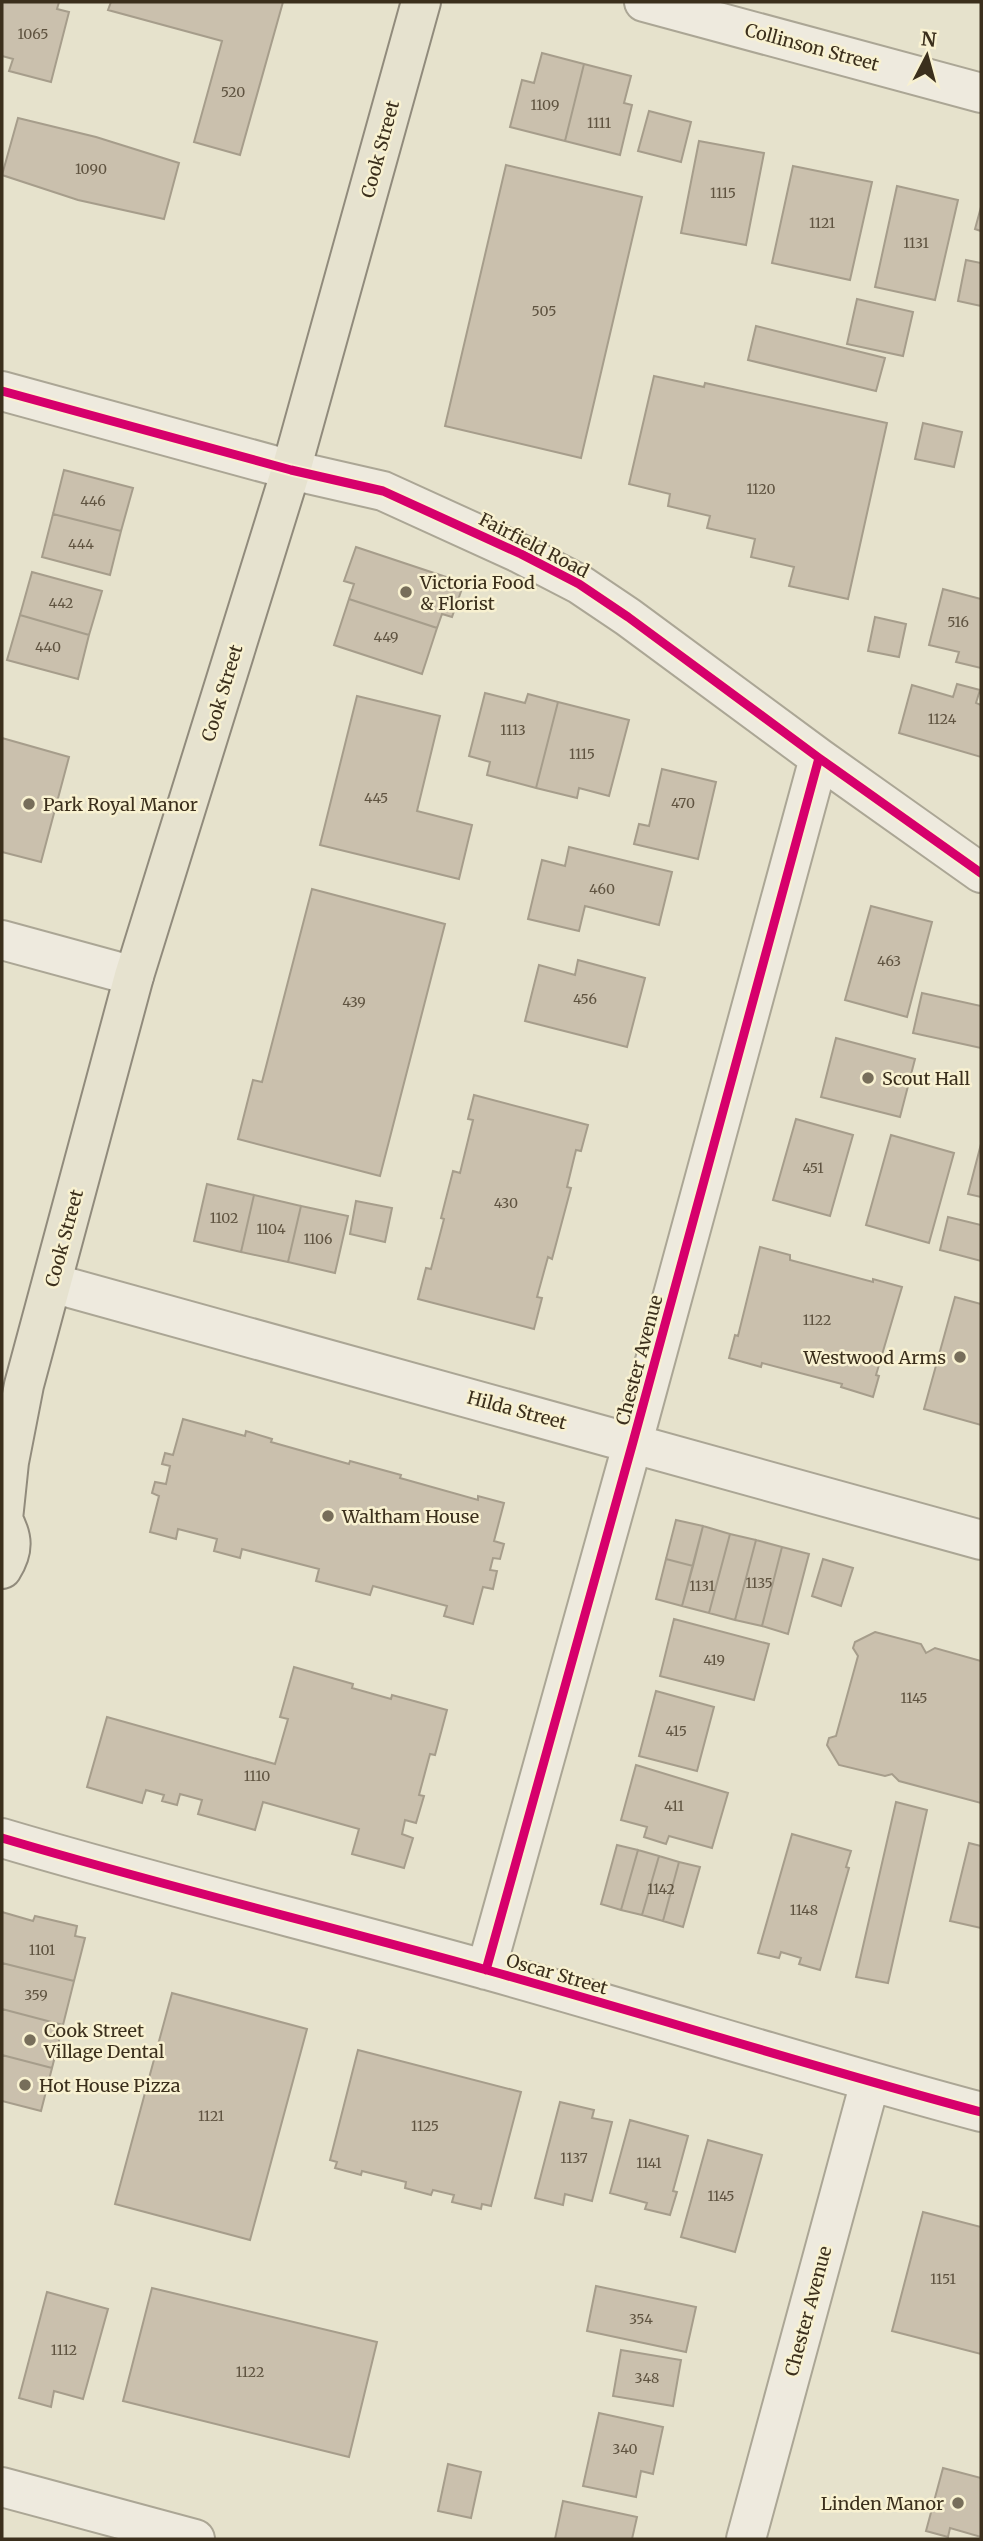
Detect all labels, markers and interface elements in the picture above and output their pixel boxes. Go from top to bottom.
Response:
street label: Collinson Street [742,18,882,76]
north arrow [892,21,962,91]
house number: 1065 [18,25,48,43]
text: N [920,26,937,52]
house number: 520 [221,83,245,101]
house number: 1109 [530,96,560,114]
street label: Cook Street [356,98,404,200]
house number: 1111 [587,114,611,132]
house number: 1090 [75,160,107,178]
house number: 1115 [710,184,736,202]
house number: 1121 [809,214,835,232]
house number: 1131 [903,234,929,252]
house number: 505 [532,302,556,320]
house number: 1120 [746,480,776,498]
house number: 446 [80,492,106,510]
street label: Fairfield Road [475,507,593,583]
house number: 444 [68,535,94,553]
place label: Victoria Food & Florist [419,571,535,615]
marker: Victoria Food & Florist [398,584,414,600]
house number: 442 [49,594,73,612]
house number: 516 [947,613,969,631]
house number: 449 [374,628,398,646]
house number: 440 [35,638,61,656]
street label: Cook Street [196,642,248,744]
house number: 1124 [928,710,957,728]
house number: 1113 [500,721,526,739]
house number: 1115 [569,745,595,763]
house number: 445 [364,789,388,807]
place label: Park Royal Manor [43,793,198,816]
house number: 470 [671,794,695,812]
marker: Park Royal Manor [21,796,37,812]
house number: 460 [589,880,615,898]
house number: 463 [877,952,901,970]
house number: 456 [573,990,597,1008]
house number: 439 [342,993,366,1011]
place label: Scout Hall [882,1067,970,1090]
marker: Scout Hall [860,1070,876,1086]
house number: 451 [802,1159,824,1177]
street label: Cook Street [40,1187,88,1289]
house number: 430 [494,1194,518,1212]
house number: 1102 [210,1209,238,1227]
house number: 1104 [256,1220,286,1238]
house number: 1106 [303,1230,333,1248]
street label: Chester Avenue [611,1293,667,1427]
house number: 1122 [803,1311,831,1329]
place label: Westwood Arms [802,1346,946,1369]
marker: Westwood Arms [952,1349,968,1365]
street label: Hilda Street [465,1386,569,1434]
place label: Waltham House [341,1505,479,1528]
marker: Waltham House [320,1508,336,1524]
house number: 1135 [745,1574,773,1592]
house number: 1131 [689,1577,715,1595]
house number: 419 [703,1651,725,1669]
house number: 1145 [900,1689,928,1707]
house number: 415 [665,1722,687,1740]
house number: 1110 [244,1767,270,1785]
house number: 411 [664,1797,684,1815]
house number: 1142 [647,1880,675,1898]
house number: 1148 [790,1901,818,1919]
house number: 1101 [29,1941,55,1959]
street label: Oscar Street [504,1949,610,1999]
house number: 359 [24,1986,48,2004]
place label: Cook Street Village Dental [43,2019,165,2063]
marker: Cook Street Village Dental [22,2032,38,2048]
place label: Hot House Pizza [39,2074,181,2097]
marker: Hot House Pizza [17,2077,33,2093]
house number: 1121 [198,2107,224,2125]
house number: 1125 [411,2117,439,2135]
house number: 1137 [560,2149,588,2167]
house number: 1141 [636,2154,662,2172]
house number: 1145 [707,2187,735,2205]
street label: Chester Avenue [780,2244,836,2378]
house number: 1151 [930,2270,956,2288]
house number: 354 [629,2310,653,2328]
house number: 1112 [51,2341,77,2359]
house number: 1122 [236,2363,264,2381]
house number: 348 [635,2369,659,2387]
house number: 340 [612,2440,638,2458]
place label: Linden Manor [821,2492,944,2515]
marker: Linden Manor [950,2495,966,2511]

